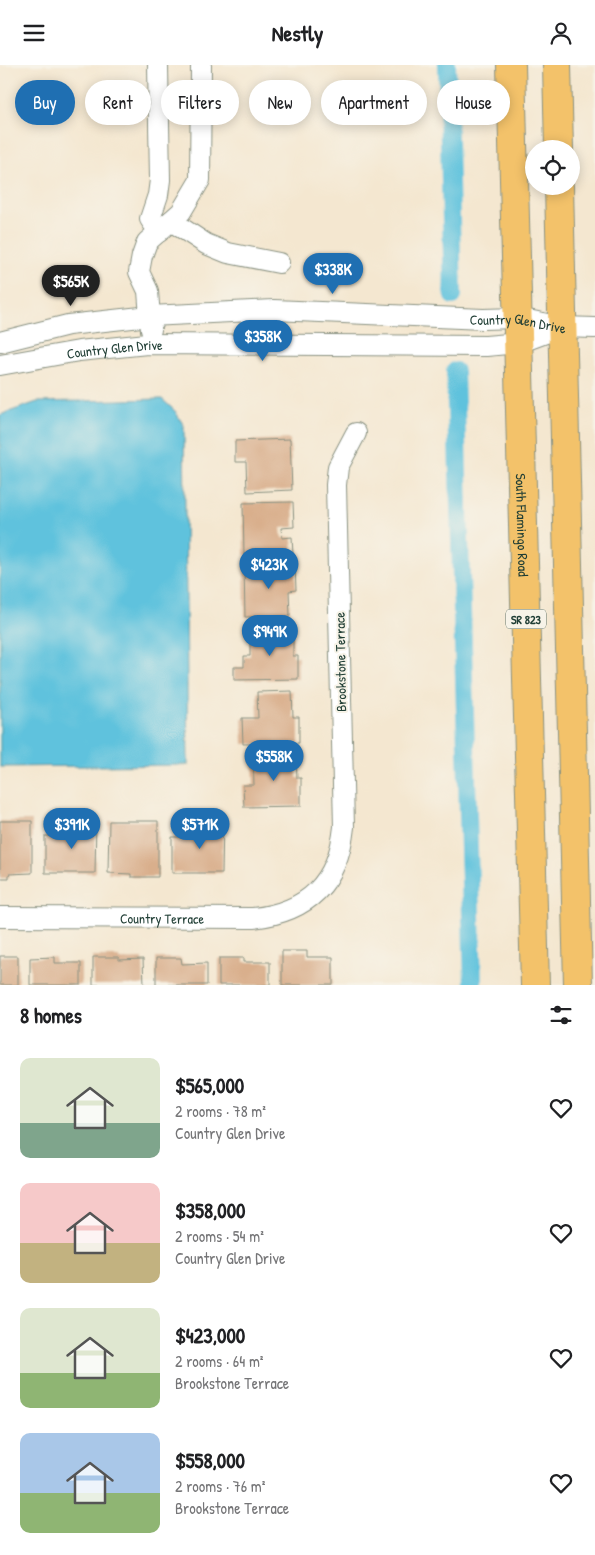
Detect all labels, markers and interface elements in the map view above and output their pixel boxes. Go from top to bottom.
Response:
text: Nestly [272,18,323,48]
icon: menu [20,19,48,47]
icon: person [547,19,575,47]
chip: Buy [15,80,75,125]
chip: Rent [85,80,151,125]
chip: Filters [161,80,239,125]
chip: New [249,80,311,125]
chip: Apartment [321,80,427,125]
chip: House [437,80,510,125]
map controls [525,140,580,195]
button: locate [525,140,580,195]
pin: $338K [298,253,368,295]
text: $338K [314,258,352,280]
pin: $565K [36,265,106,307]
text: $565K [53,270,89,292]
street label: Country Glen Drive [469,308,566,337]
pin: $358K [228,319,298,362]
text: $358K [244,325,282,347]
street label: Country Glen Drive [65,334,163,363]
street label: South Flamingo Road [512,473,534,577]
pin: $423K [234,547,304,590]
text: $423K [250,553,288,575]
road number: SR 823 [506,609,546,629]
street label: Brookstone Terrace [330,611,350,712]
pin: $949K [235,615,305,657]
text: $949K [253,620,287,642]
pin: $558K [239,739,309,782]
text: $558K [256,745,292,767]
pin: $391K [37,807,107,850]
pin: $571K [165,807,235,850]
text: $391K [54,813,90,835]
text: $571K [182,813,218,835]
street label: Country Terrace [120,908,205,928]
text: 8 homes [20,1001,82,1030]
icon: filters [547,1001,575,1029]
text: $565,000 [175,1071,244,1100]
icon: home [60,1078,120,1138]
icon: heart [547,1094,575,1122]
text: 2 rooms · 78 m² [175,1100,266,1122]
text: Country Glen Drive [175,1122,285,1144]
text: $358,000 [175,1196,246,1225]
icon: home [60,1203,120,1263]
icon: heart [547,1219,575,1247]
text: 2 rooms · 54 m² [175,1225,264,1247]
text: Country Glen Drive [175,1247,285,1269]
text: $423,000 [175,1321,245,1350]
icon: home [60,1328,120,1388]
icon: heart [547,1344,575,1372]
text: 2 rooms · 64 m² [175,1350,263,1372]
text: Brookstone Terrace [175,1372,289,1394]
text: $558,000 [175,1446,245,1475]
icon: home [60,1453,120,1513]
icon: heart [547,1469,575,1497]
text: 2 rooms · 76 m² [175,1475,265,1497]
text: Brookstone Terrace [175,1497,289,1519]

